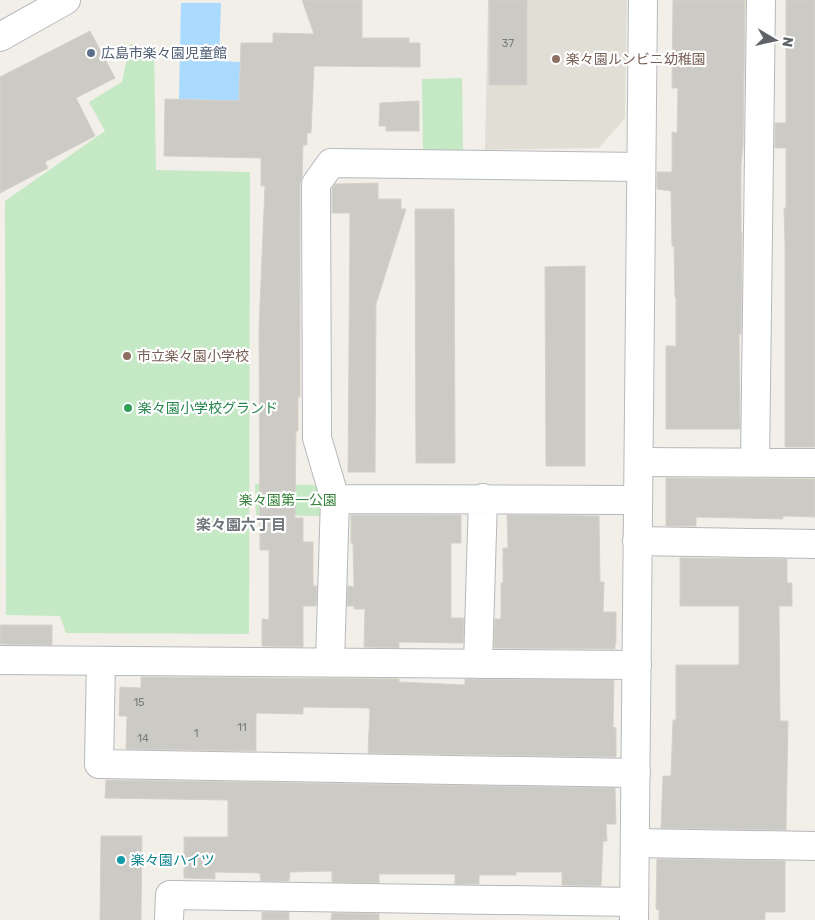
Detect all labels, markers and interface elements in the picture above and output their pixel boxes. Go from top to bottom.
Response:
north arrow [750,15,800,65]
text: N [778,36,797,48]
house number: 37 [502,37,514,50]
place label: 広島市楽々園児童館 [101,45,227,62]
marker: 広島市楽々園児童館 [85,47,97,59]
place label: 楽々園ルンビニ幼稚園 [566,51,706,68]
marker: 楽々園ルンビニ幼稚園 [550,53,562,65]
place label: 市立楽々園小学校 [137,348,249,365]
marker: 市立楽々園小学校 [121,350,133,362]
place label: 楽々園小学校グランド [138,400,278,417]
marker: 楽々園小学校グランド [122,402,134,414]
park label: 楽々園第一公園 [239,492,337,509]
district label: 楽々園六丁目 [196,516,286,534]
house number: 15 [133,696,145,709]
house number: 11 [237,721,247,734]
house number: 1 [194,727,198,740]
house number: 14 [137,732,149,745]
place label: 楽々園ハイツ [131,852,215,869]
marker: 楽々園ハイツ [115,854,127,866]

